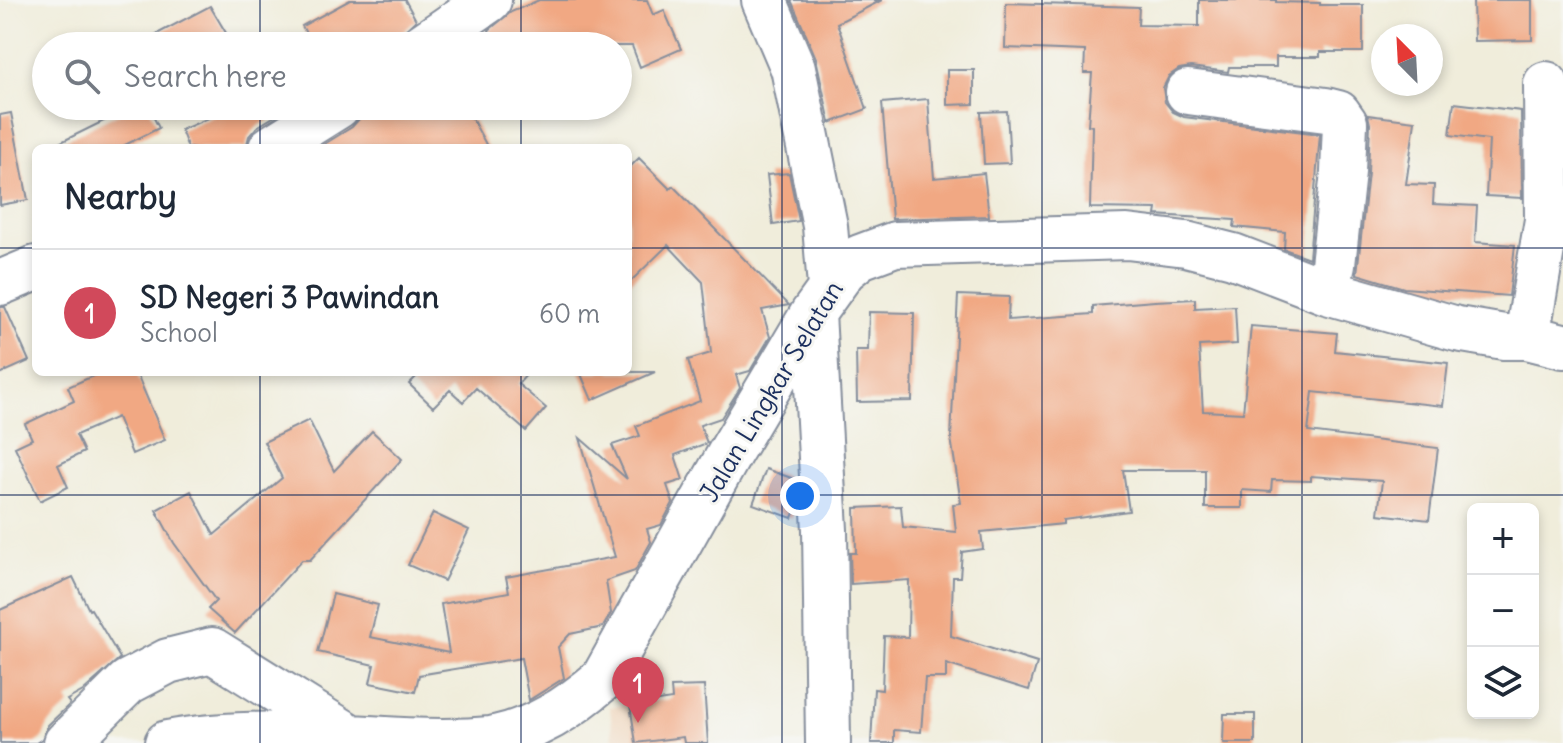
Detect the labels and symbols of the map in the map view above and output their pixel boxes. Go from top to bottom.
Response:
north arrow [1371,24,1443,96]
street label: Jalan Lingkar Selatan [692,275,850,507]
your location [780,476,820,516]
pin: 1 [612,657,664,723]

